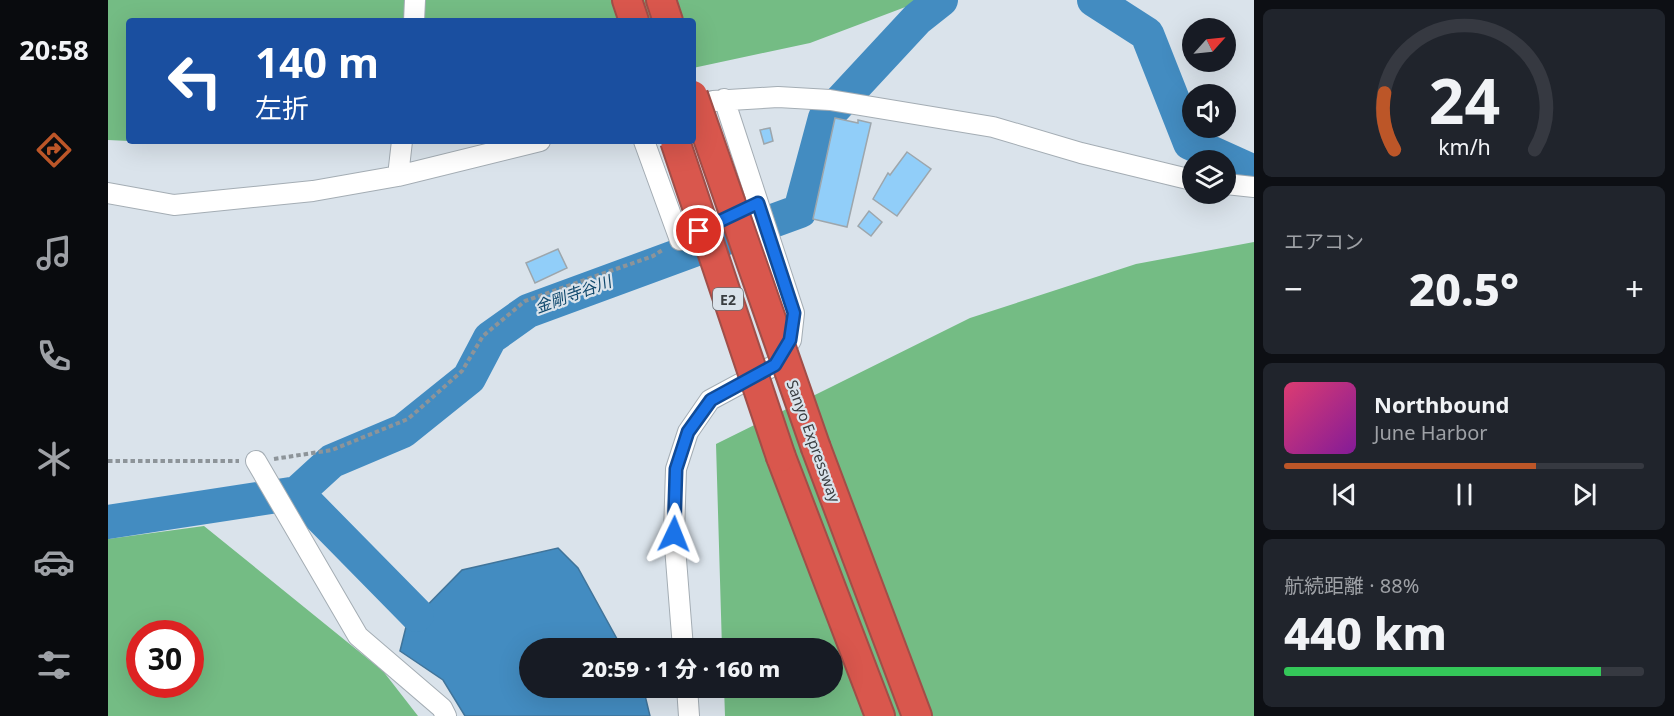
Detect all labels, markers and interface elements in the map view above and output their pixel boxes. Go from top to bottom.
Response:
north arrow [1182,18,1236,72]
map controls [1182,18,1236,204]
text: 20:58 [19,31,89,68]
text: 140 m [255,33,379,90]
icon: left [156,42,234,120]
text: 24 [1428,57,1500,142]
button: sound [1182,84,1236,138]
text: 左折 [255,89,309,126]
icon: directions [33,129,75,171]
text: km/h [1438,132,1490,161]
button: layers [1182,150,1236,204]
pin [673,205,724,256]
icon: arrive [682,214,715,247]
text: エアコン [1284,228,1364,255]
icon: music [33,232,75,274]
text: 20.5° [1409,258,1519,319]
text: − [1284,266,1303,311]
text: + [1625,266,1644,311]
water label: 金剛寺谷川 [532,269,616,318]
road number: E2 [713,288,743,310]
icon: phone [33,335,75,377]
street label: Sanyo Expressway [783,377,846,505]
text: Northbound [1374,389,1509,419]
text: June Harbor [1374,419,1488,446]
icon: climate [33,438,75,480]
icon: previous [1328,478,1361,511]
icon: pause [1448,478,1481,511]
icon: next [1568,478,1601,511]
position arrow [642,502,706,566]
icon: car [33,541,75,583]
text: 航続距離 · 88% [1284,572,1419,599]
text: 440 km [1284,602,1447,663]
speed limit sign: 30 [126,620,204,698]
icon: filters [33,644,75,686]
text: 20:59 · 1 分 · 160 m [582,653,780,683]

